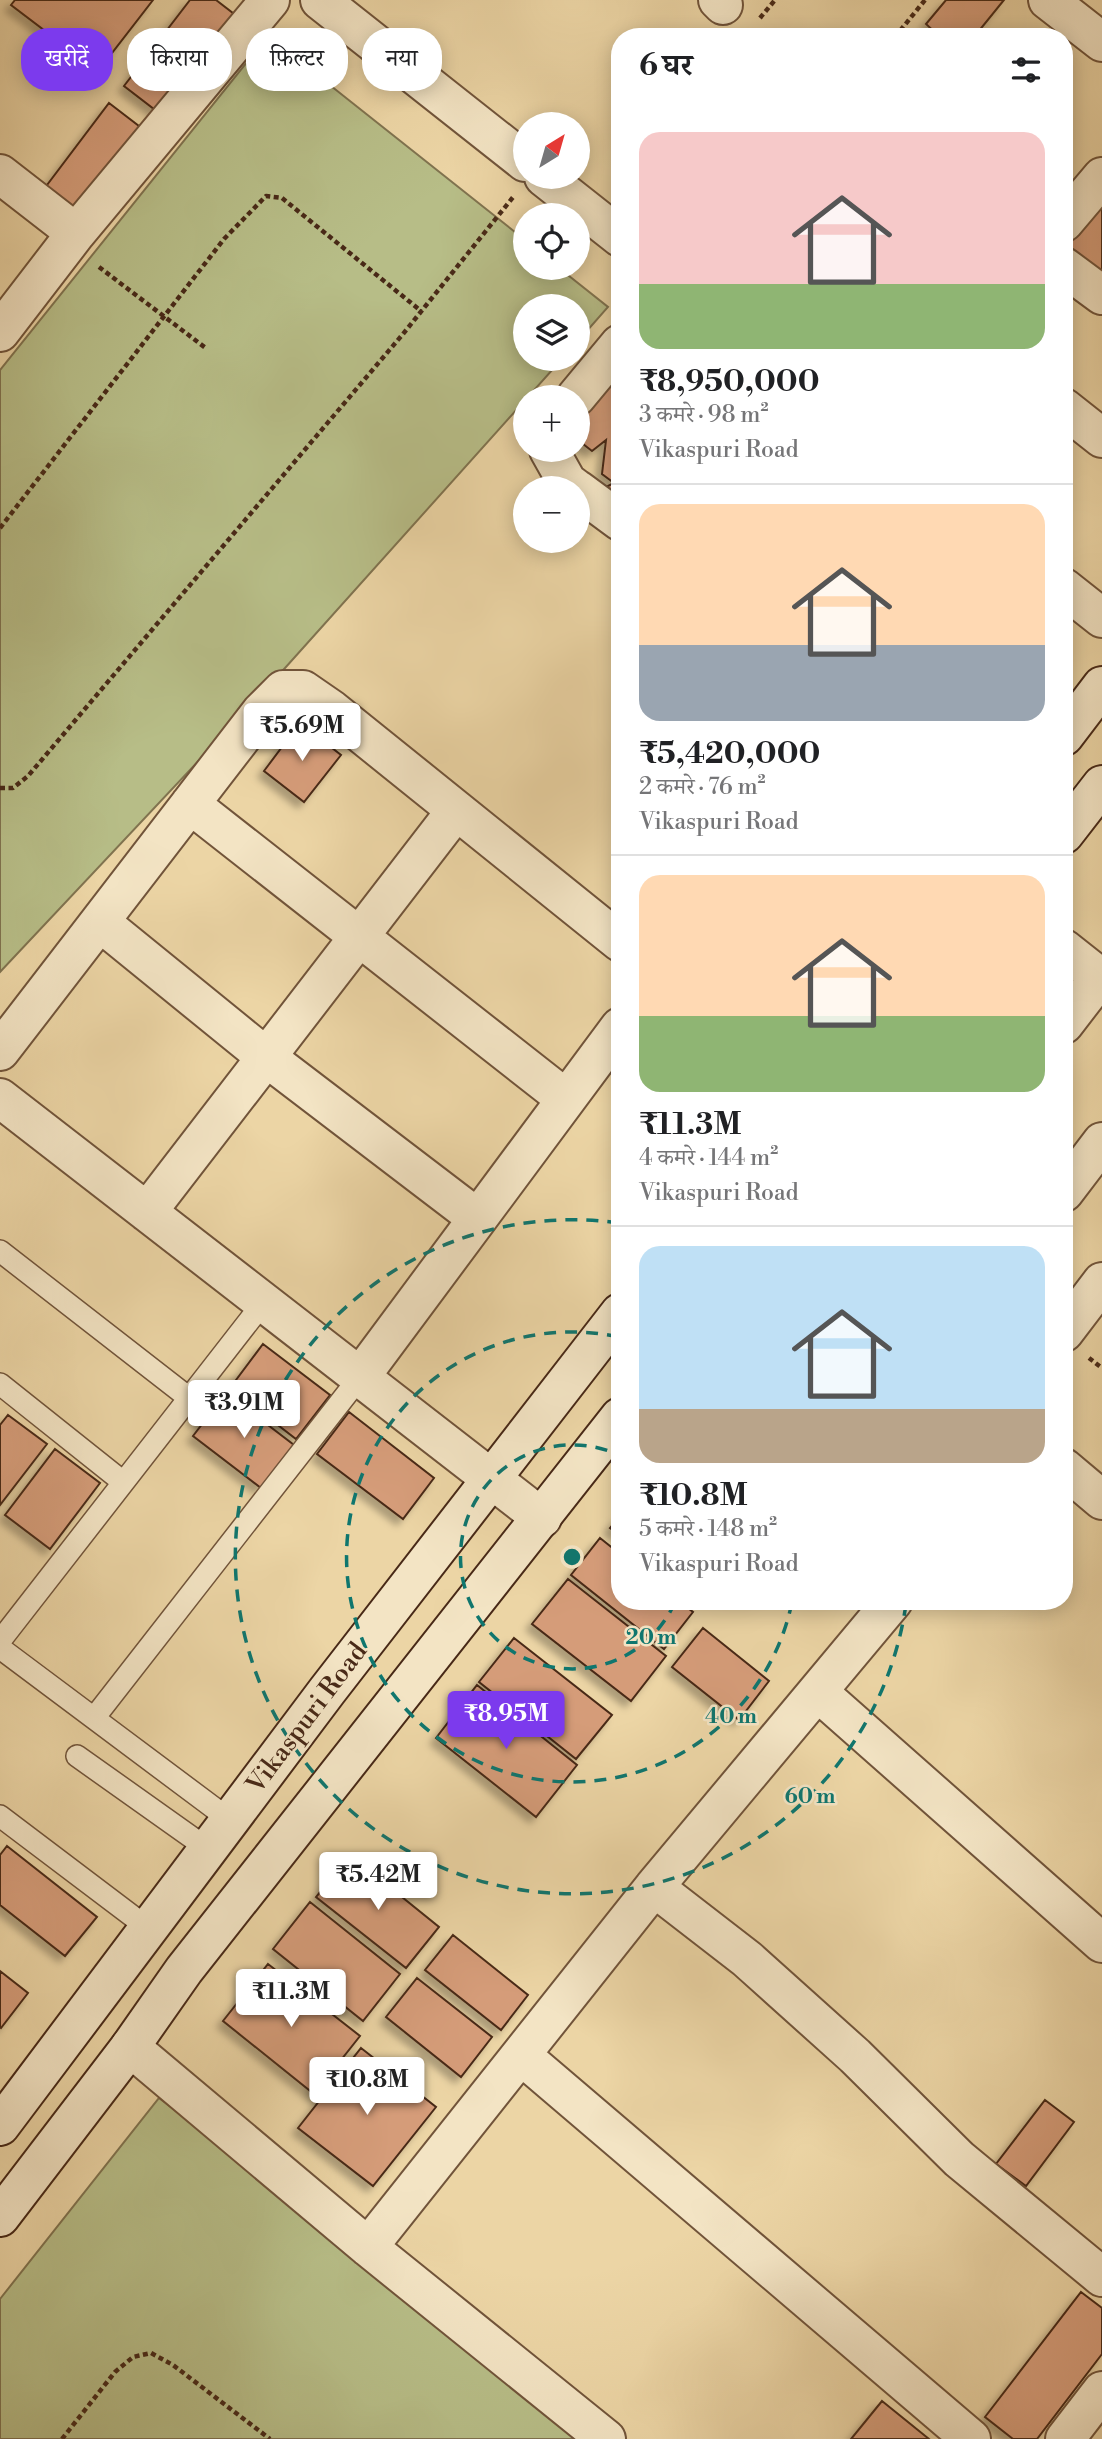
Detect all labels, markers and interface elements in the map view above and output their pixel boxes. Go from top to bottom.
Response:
chip: खरीदें [21,28,113,91]
chip: किराया [127,28,232,91]
chip: फ़िल्टर [246,28,348,91]
chip: नया [362,28,442,91]
text: 6 घर [639,47,693,85]
icon: filters [1007,51,1045,89]
north arrow [513,112,590,189]
map controls [513,112,590,553]
icon: home [779,177,905,303]
button: locate [513,203,590,280]
button: layers [513,294,590,371]
text: ₹8,950,000 [639,363,819,401]
button: + [513,385,590,462]
text: 3 कमरे · 98 m² [639,401,768,429]
text: Vikaspuri Road [639,436,799,464]
button: − [513,476,590,553]
icon: home [779,549,905,675]
pin: ₹5.69M [245,704,359,763]
text: ₹5.69M [260,712,344,740]
text: ₹5,420,000 [639,735,820,773]
text: 2 कमरे · 76 m² [639,773,766,801]
text: Vikaspuri Road [639,808,799,836]
icon: home [779,920,905,1046]
text: ₹11.3M [639,1106,741,1144]
text: 4 कमरे · 144 m² [639,1144,778,1172]
text: Vikaspuri Road [639,1179,799,1207]
icon: home [779,1291,905,1417]
pin: ₹3.91M [187,1380,301,1440]
text: ₹3.91M [204,1389,284,1417]
text: ₹10.8M [639,1477,748,1515]
text: 5 कमरे · 148 m² [639,1515,777,1543]
centre of rings [560,1545,584,1569]
text: Vikaspuri Road [639,1550,799,1578]
text: 20 m [626,1625,676,1651]
street label: Vikaspuri Road [239,1636,374,1800]
pin: ₹8.95M [449,1692,563,1751]
text: ₹8.95M [464,1700,548,1728]
text: 40 m [705,1704,757,1730]
text: 60 m [785,1784,835,1810]
pin: ₹5.42M [321,1853,435,1912]
text: ₹5.42M [335,1861,421,1889]
pin: ₹11.3M [234,1969,348,2029]
text: ₹11.3M [252,1978,330,2006]
pin: ₹10.8M [310,2058,424,2117]
text: ₹10.8M [325,2066,409,2094]

